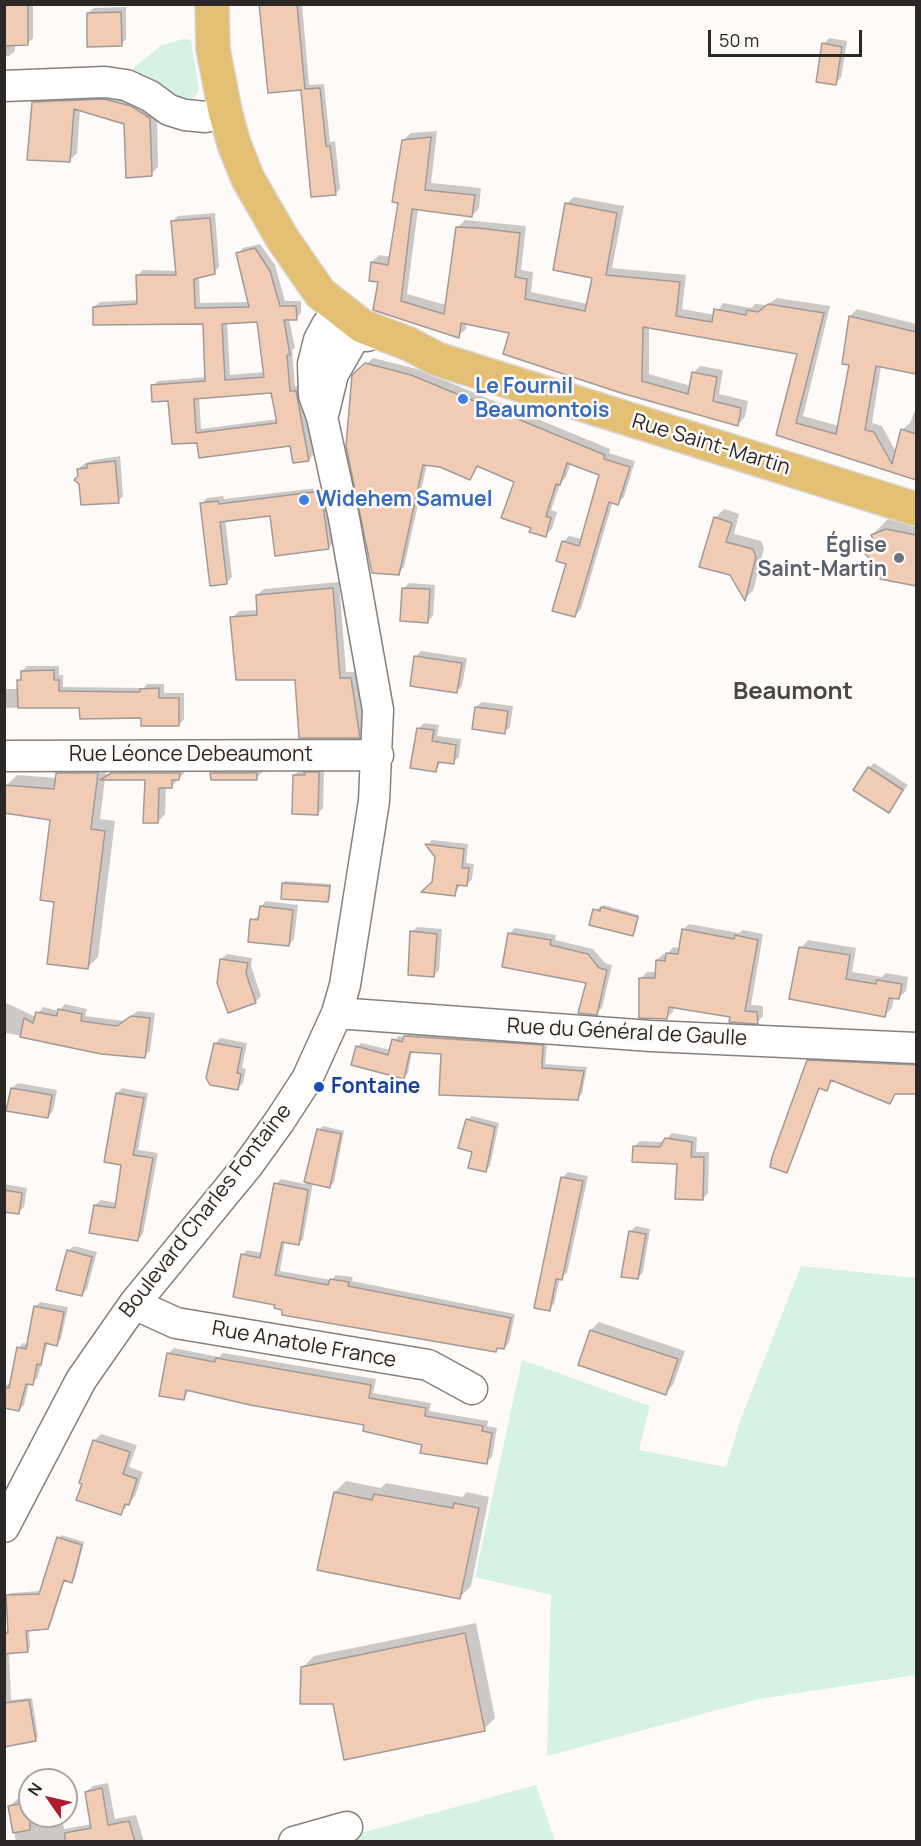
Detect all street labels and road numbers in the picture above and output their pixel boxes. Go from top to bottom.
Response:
street label: Rue Saint-Martin [629,409,793,481]
street label: Rue Léonce Debeaumont [69,742,313,768]
street label: Rue du Général de Gaulle [506,1014,748,1052]
street label: Boulevard Charles Fontaine [115,1099,297,1323]
street label: Rue Anatole France [210,1316,398,1374]

